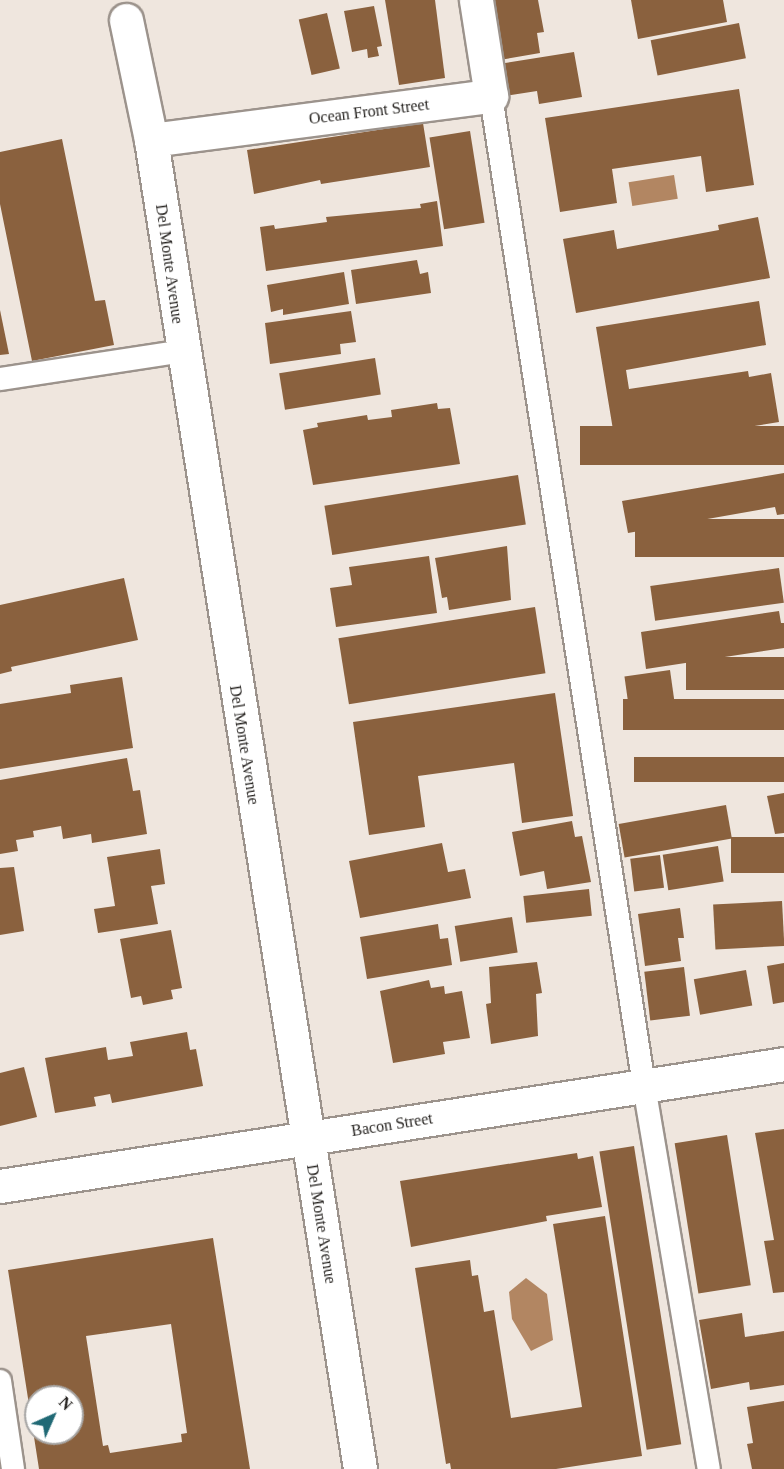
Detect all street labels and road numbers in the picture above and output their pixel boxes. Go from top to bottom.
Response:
street label: Ocean Front Street [308,95,430,129]
street label: Del Monte Avenue [151,203,187,325]
street label: Del Monte Avenue [225,684,263,806]
street label: Bacon Street [350,1109,434,1141]
street label: Del Monte Avenue [302,1163,340,1285]

